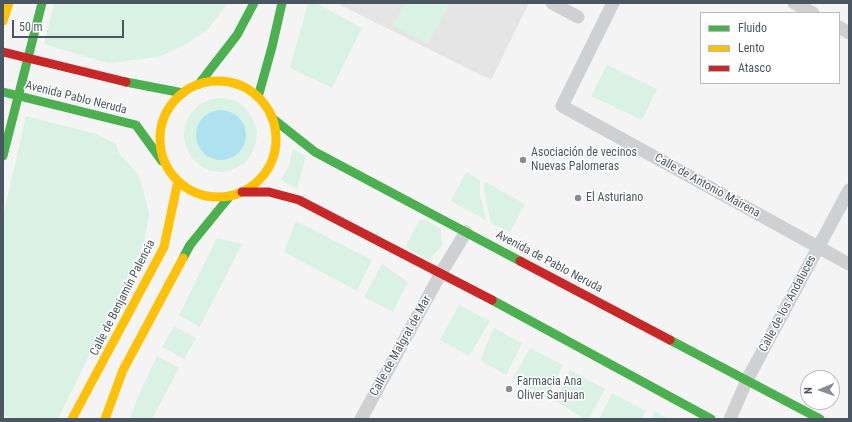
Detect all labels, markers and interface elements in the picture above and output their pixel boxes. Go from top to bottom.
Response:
scale bar [14,12,126,38]
legend [700,12,840,84]
text: 50 m [19,20,43,34]
text: Fluido [738,21,767,35]
text: Lento [738,41,765,55]
text: Atasco [738,61,771,75]
street label: Avenida Pablo Neruda [24,78,128,118]
place label: Asociación de vecinos Nuevas Palomeras [531,146,637,174]
street label: Calle de Antonio Mairena [652,151,762,221]
marker: Asociación de vecinos Nuevas Palomeras [518,155,528,165]
place label: El Asturiano [586,191,643,205]
marker: El Asturiano [573,193,583,203]
street label: Avenida de Pablo Neruda [493,228,605,296]
street label: Calle de Benjamín Palencia [87,238,159,358]
street label: Calle de los Andaluces [756,253,820,355]
street label: Calle de Malgrat de Mar [367,293,435,399]
north arrow [800,370,840,410]
place label: Farmacia Ana Oliver Sanjuan [517,375,585,403]
marker: Farmacia Ana Oliver Sanjuan [504,384,514,394]
text: N [802,387,815,394]

